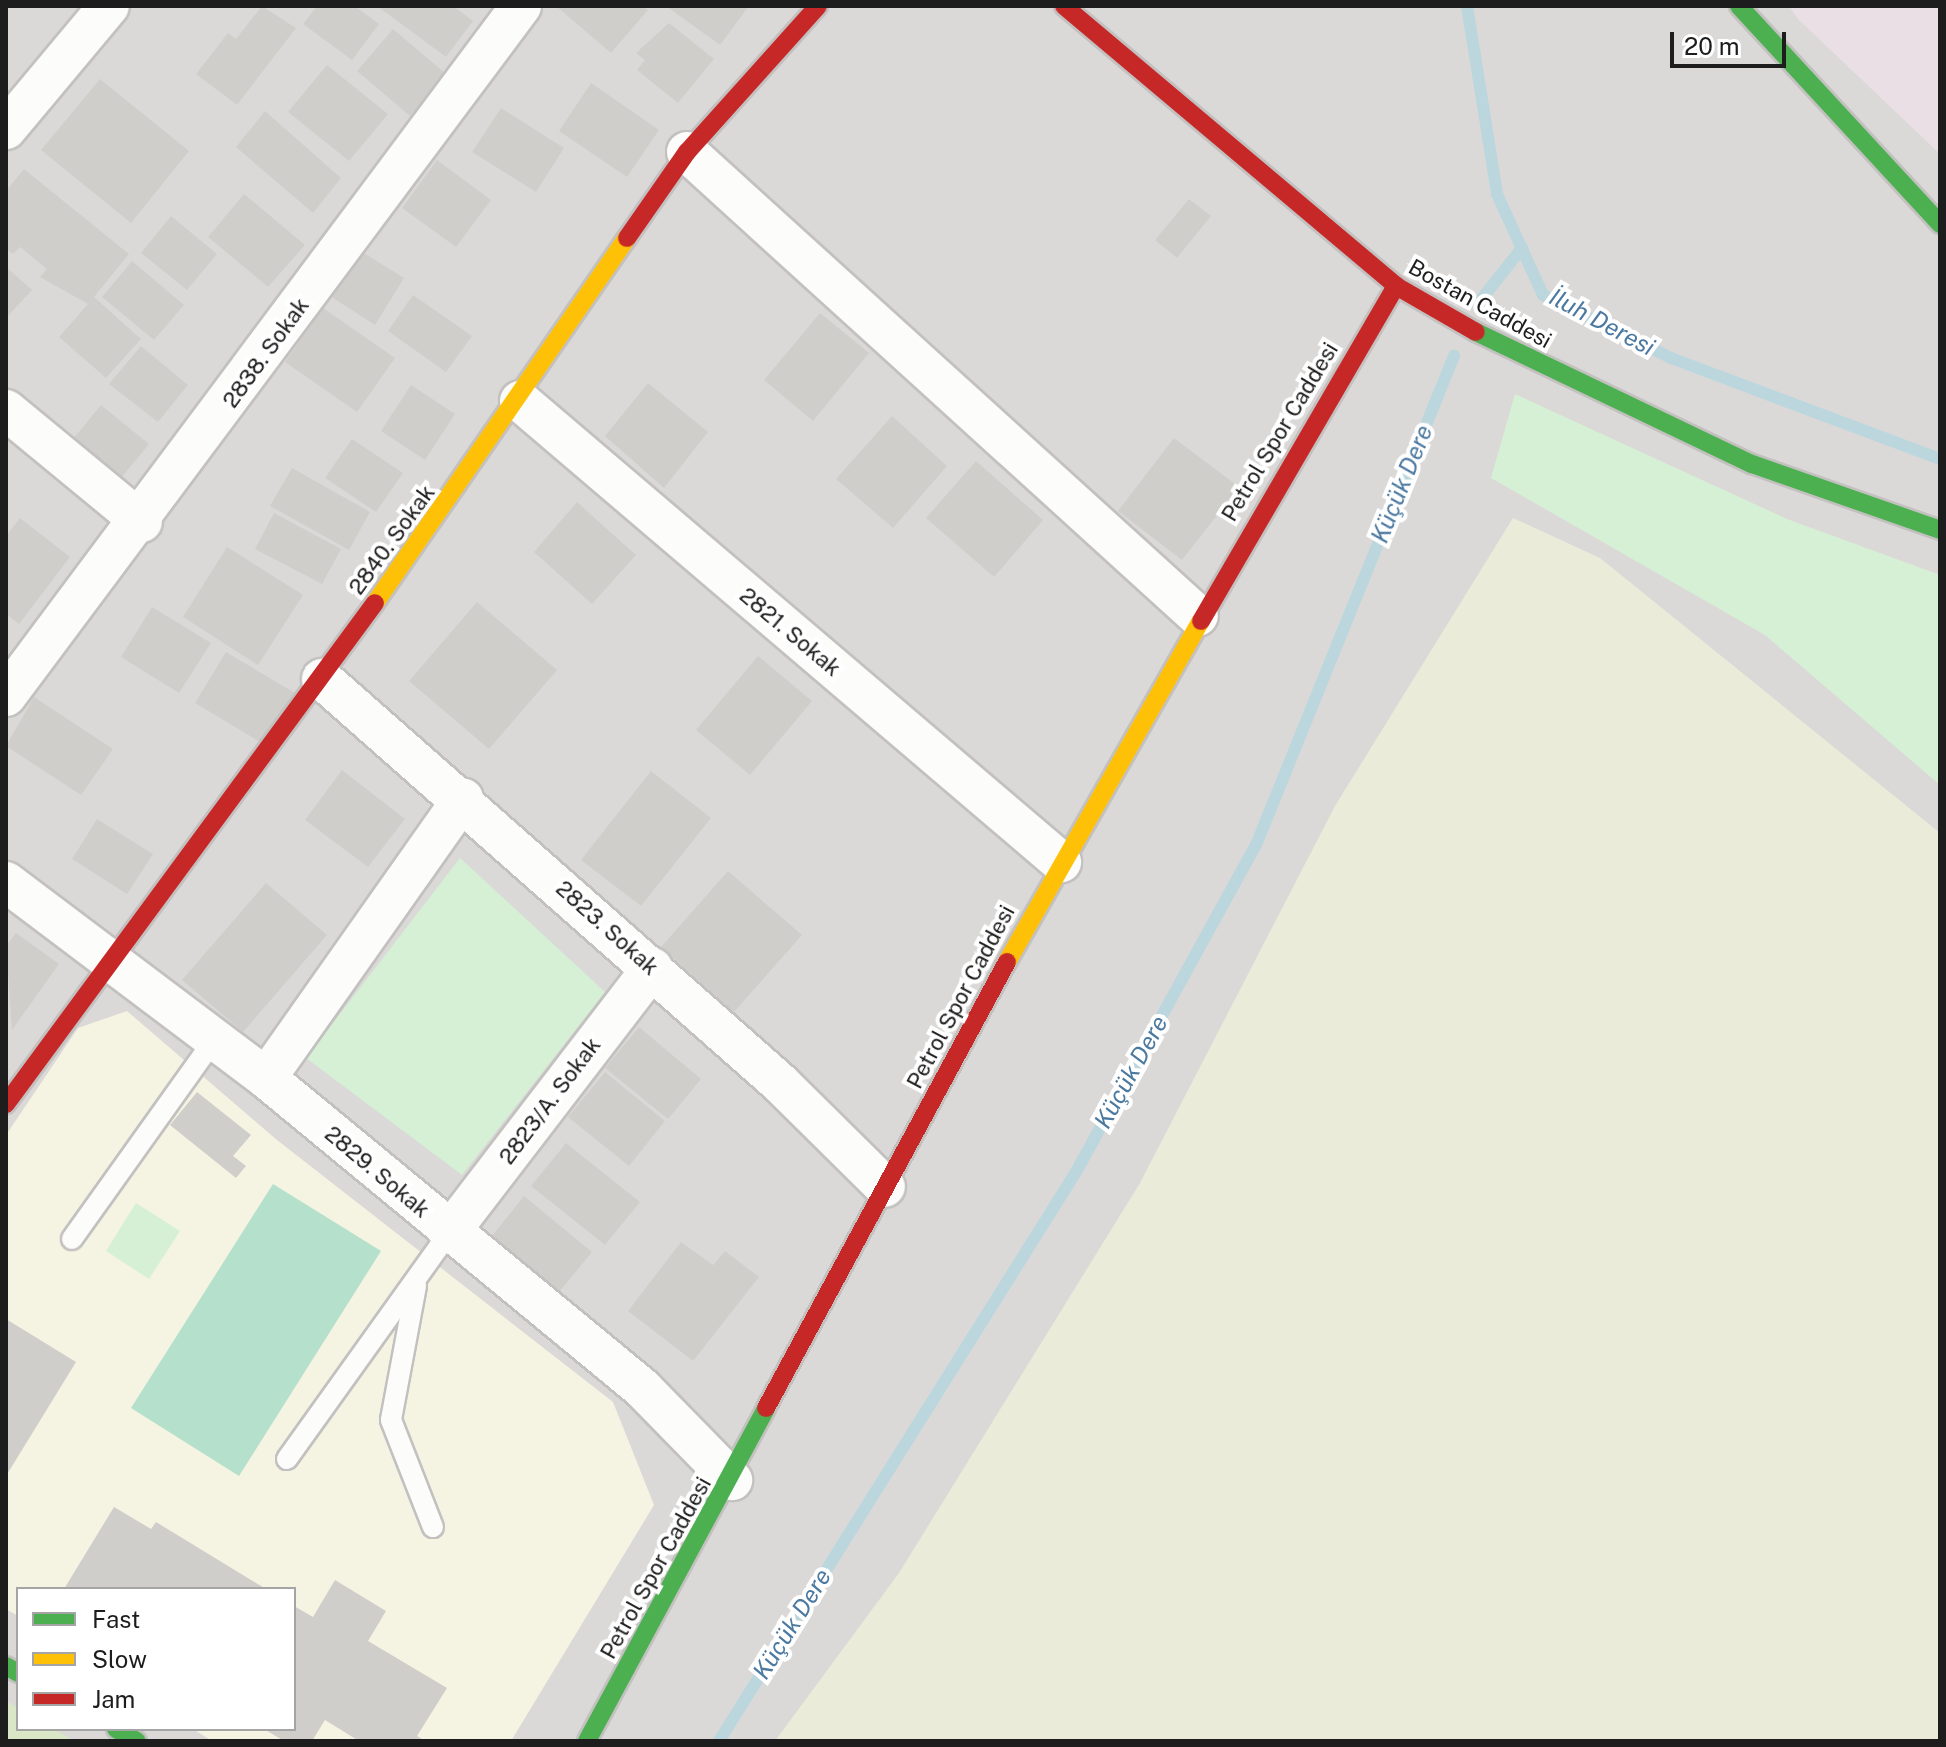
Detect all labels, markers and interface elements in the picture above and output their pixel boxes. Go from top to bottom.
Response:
scale bar [1674,16,1790,66]
text: 20 m [1684,32,1740,60]
street label: Bostan Caddesi [1404,254,1556,354]
water label: İluh Deresi [1544,282,1660,362]
street label: 2838. Sokak [217,293,315,413]
street label: Petrol Spor Caddesi [1216,338,1344,526]
water label: Küçük Dere [1365,421,1439,547]
street label: 2840. Sokak [344,480,440,600]
street label: 2821. Sokak [734,582,846,682]
street label: 2823. Sokak [550,875,664,981]
street label: Petrol Spor Caddesi [902,901,1020,1093]
water label: Küçük Dere [1088,1011,1174,1133]
street label: 2823/A. Sokak [494,1032,606,1170]
street label: 2829. Sokak [319,1121,435,1223]
street label: Petrol Spor Caddesi [595,1472,717,1664]
water label: Küçük Dere [747,1564,837,1684]
legend [16,1587,296,1731]
text: Fast [92,1605,140,1633]
text: Slow [92,1645,147,1673]
text: Jam [92,1685,135,1713]

